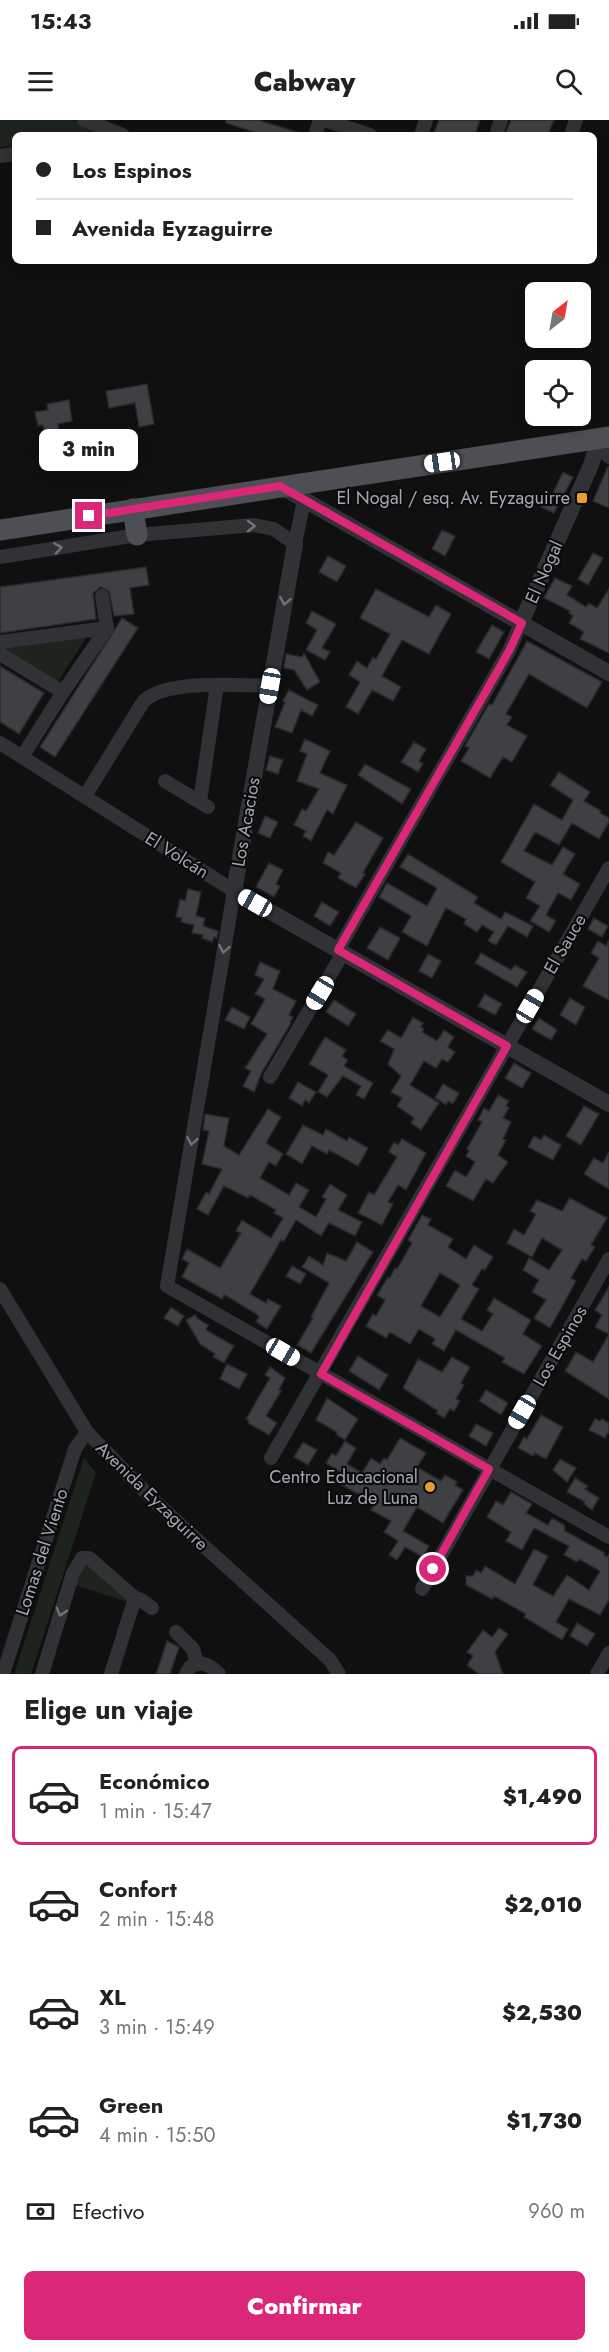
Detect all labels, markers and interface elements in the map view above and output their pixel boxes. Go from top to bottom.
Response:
text: 15:43 [30,5,92,37]
text: Cabway [254,62,355,101]
icon: menu [24,65,57,98]
icon: search [552,65,585,98]
text: Los Espinos [72,154,192,186]
text: Avenida Eyzaguirre [72,212,273,244]
north arrow [525,282,591,348]
map controls [525,282,591,426]
button: locate [525,360,591,426]
callout: 3 min [40,429,138,471]
text: 3 min [62,435,115,464]
car [423,451,461,473]
place label: El Nogal / esq. Av. Eyzaguirre [336,485,570,511]
marker: El Nogal / esq. Av. Eyzaguirre [575,491,589,505]
route end [75,502,102,529]
one-way arrow [247,520,256,532]
street label: El Nogal [519,536,569,608]
one-way arrow [52,542,62,555]
one-way arrow [279,596,292,606]
car [258,667,282,705]
street label: Los Acacios [225,775,267,869]
street label: El Volcán [140,825,214,885]
car [235,886,275,920]
street label: El Sauce [537,909,593,979]
one-way arrow [218,944,231,954]
car [303,973,337,1013]
car [513,986,547,1026]
one-way arrow [186,1136,199,1146]
street label: Los Espinos [526,1301,594,1391]
car [263,1335,303,1369]
car [505,1392,539,1432]
street label: Avenida Eyzaguirre [90,1435,214,1557]
place label: Centro Educacional Luz de Luna [269,1464,418,1511]
marker: Centro Educacional Luz de Luna [423,1480,437,1494]
street label: Lomas del Viento [9,1485,75,1619]
route start [419,1555,446,1582]
one-way arrow [56,1606,68,1617]
text: Elige un viaje [24,1690,193,1729]
text: Económico [99,1765,210,1797]
icon: car [27,1769,81,1823]
text: $1,490 [503,1780,582,1812]
text: 1 min · 15:47 [99,1797,212,1826]
text: Confort [99,1873,177,1905]
icon: car [27,1877,81,1931]
text: $2,010 [504,1888,582,1920]
text: 2 min · 15:48 [99,1905,215,1934]
text: XL [99,1981,126,2013]
icon: car [27,1985,81,2039]
text: $2,530 [502,1996,582,2028]
text: 3 min · 15:49 [99,2013,215,2042]
text: Green [99,2089,163,2121]
icon: car [27,2093,81,2147]
text: $1,730 [506,2104,582,2136]
text: 4 min · 15:50 [99,2121,216,2150]
icon: cash [24,2195,57,2228]
text: Efectivo [72,2195,145,2227]
text: 960 m [528,2197,585,2226]
button: Confirmar [24,2271,585,2340]

